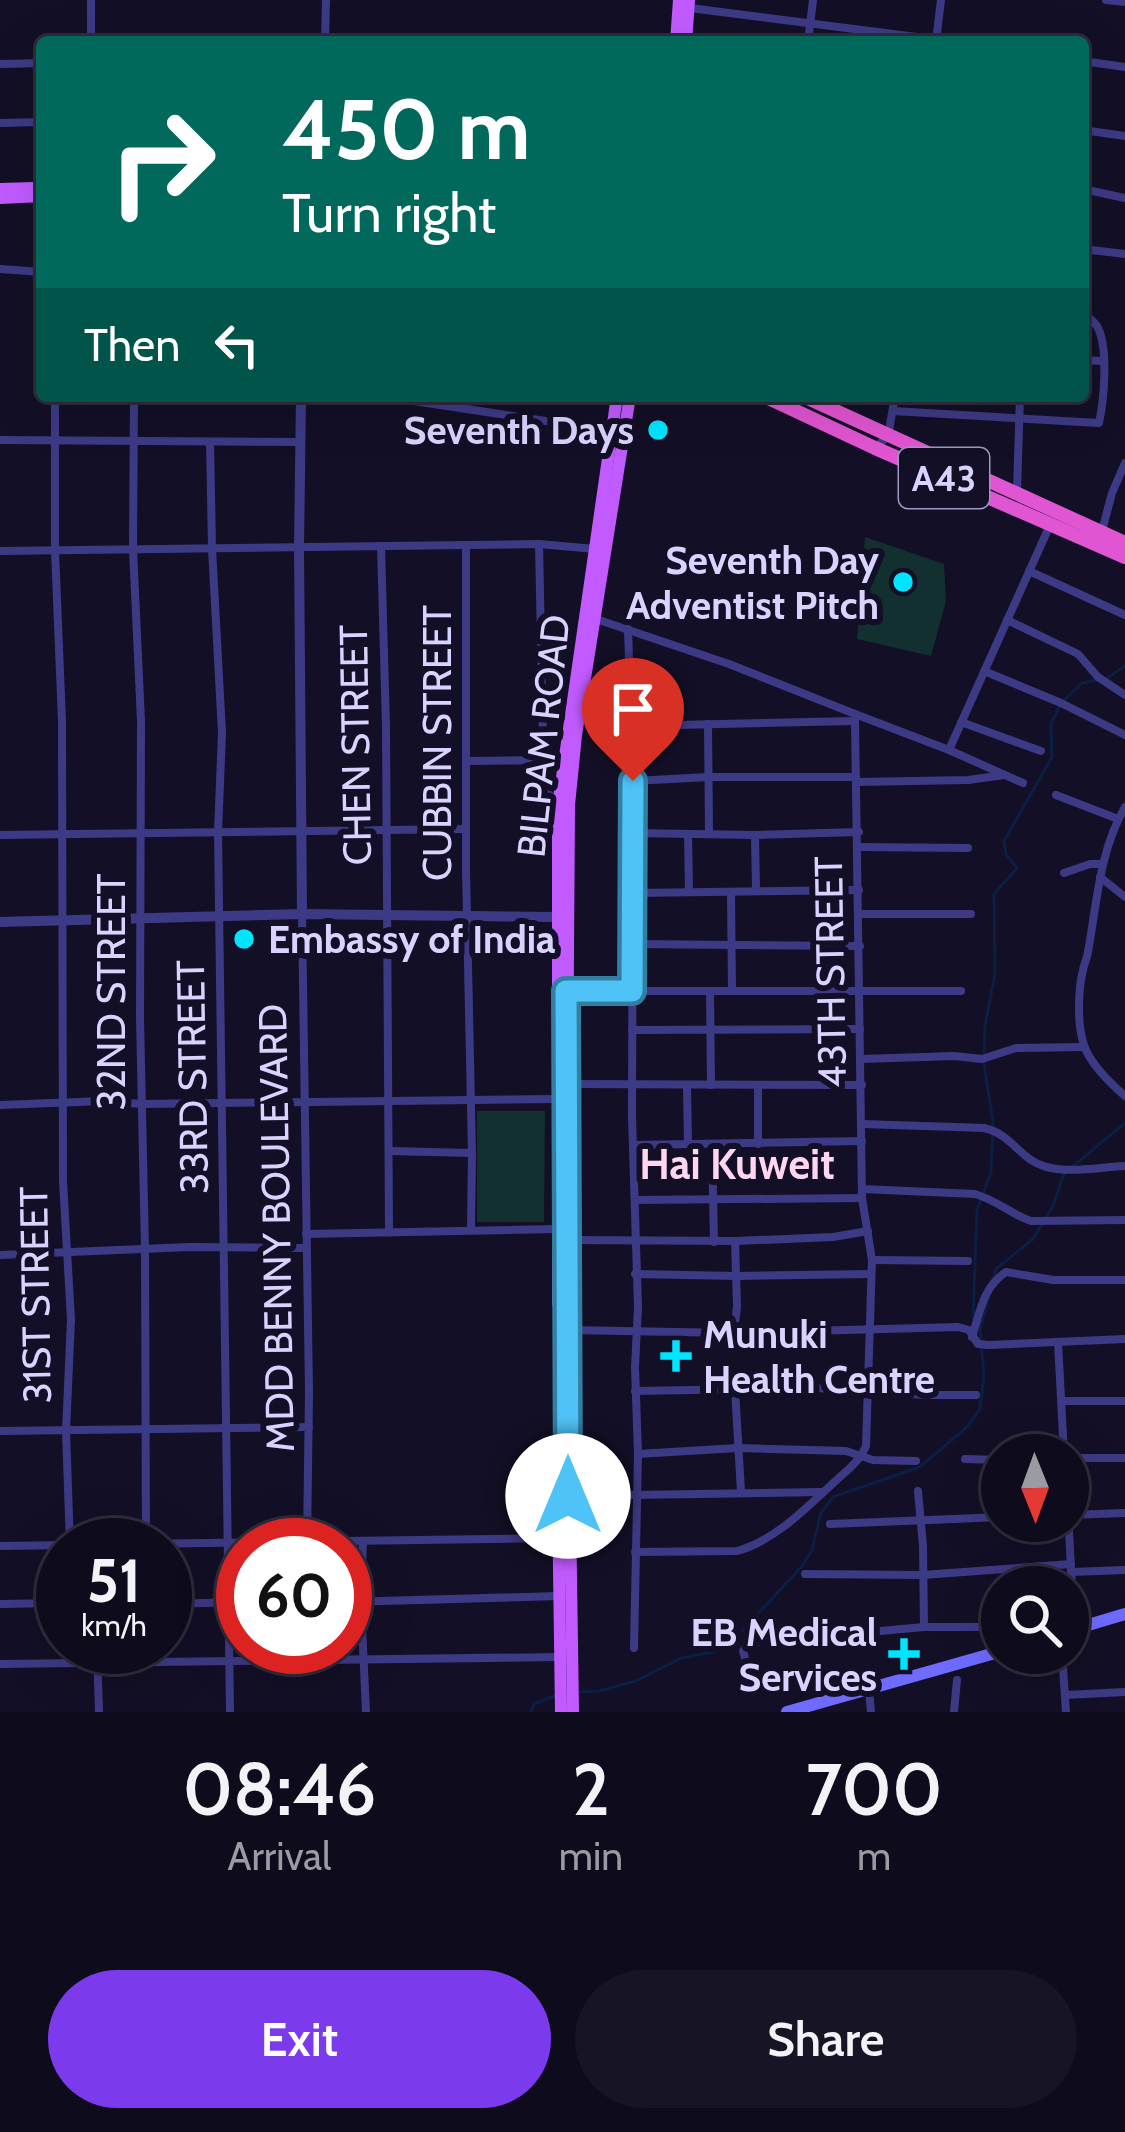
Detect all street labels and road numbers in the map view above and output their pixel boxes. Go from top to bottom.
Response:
road number: A43 [899,448,989,508]
street label: CUBBIN STREET [413,605,461,881]
street label: BILPAM ROAD [506,612,580,860]
street label: CHEN STREET [329,624,381,866]
street label: 43TH STREET [804,855,856,1088]
street label: 32ND STREET [87,873,135,1111]
street label: 33RD STREET [166,959,218,1194]
street label: MDD BENNY BOULEVARD [248,1004,304,1452]
street label: 31ST STREET [9,1186,61,1404]

